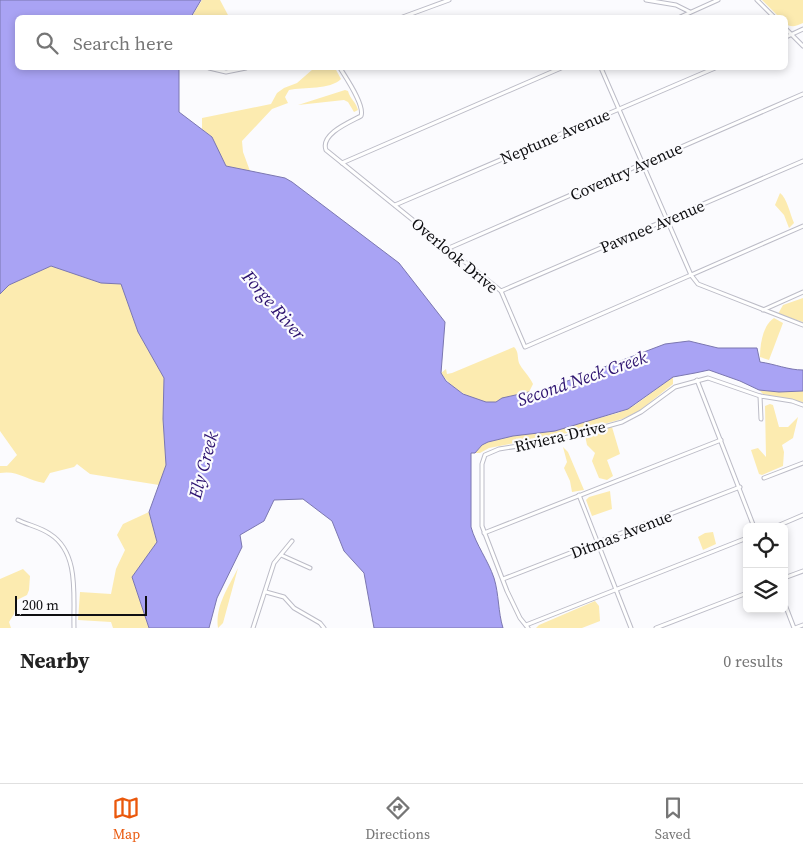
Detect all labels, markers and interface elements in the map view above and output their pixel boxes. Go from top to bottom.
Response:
search box [15,15,788,70]
icon: search [33,29,61,57]
text: Search here [73,30,173,56]
street label: Neptune Avenue [497,103,613,169]
street label: Coventry Avenue [566,136,686,206]
street label: Pawnee Avenue [596,194,708,258]
street label: Overlook Drive [407,212,503,298]
water label: Forge River [236,264,312,346]
water label: Second Neck Creek [514,344,651,412]
street label: Riviera Drive [512,415,608,457]
water label: Ely Creek [182,428,224,502]
street label: Ditmas Avenue [567,505,675,563]
map controls [743,523,788,613]
button: locate [743,523,788,568]
button: layers [743,568,788,613]
scale bar [15,593,148,616]
text: 200 m [22,595,59,615]
text: Nearby [20,646,90,675]
text: 0 results [723,650,783,672]
tab: Map [112,794,140,844]
tab: Directions [365,794,430,844]
tab: Saved [655,794,691,844]

